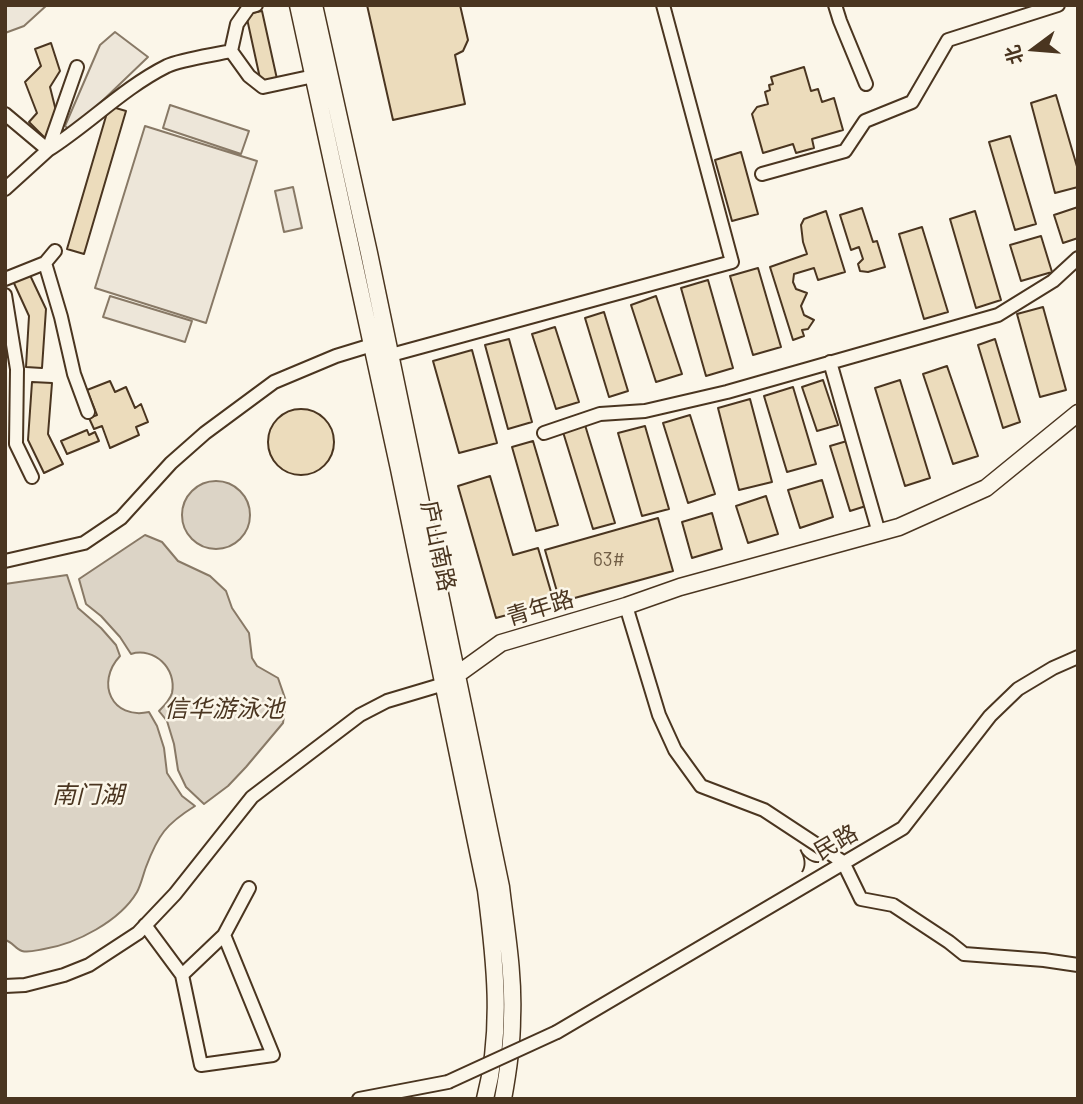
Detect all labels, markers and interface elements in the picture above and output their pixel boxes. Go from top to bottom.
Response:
north arrow [999,14,1069,84]
text: 北 [1000,43,1027,67]
street label: 庐山南路 [415,498,461,594]
house number: 63# [593,549,625,571]
street label: 青年路 [503,585,577,631]
water label: 信华游泳池 [164,695,284,723]
water label: 南门湖 [52,781,124,809]
street label: 人民路 [789,819,863,877]

